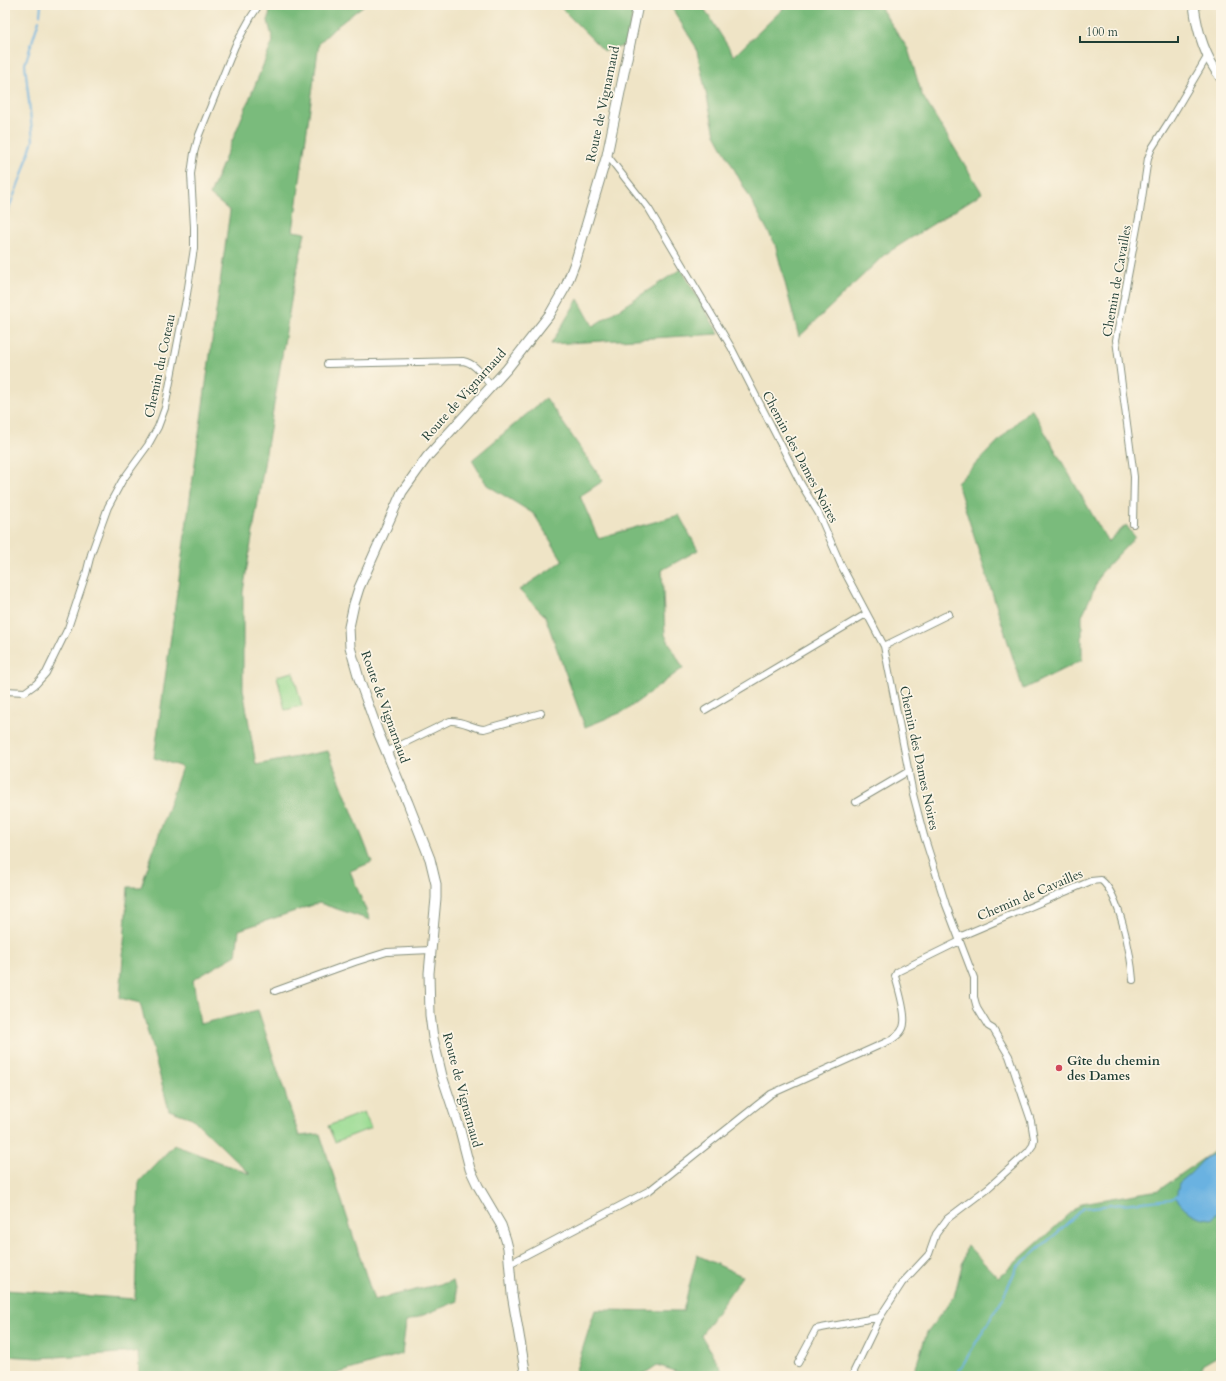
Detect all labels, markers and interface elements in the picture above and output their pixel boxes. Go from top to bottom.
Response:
scale bar [1080,18,1178,44]
text: 100 m [1086,24,1119,40]
street label: Route de Vignarnaud [582,44,624,164]
street label: Chemin de Cavailles [1098,224,1136,338]
street label: Chemin du Coteau [140,312,180,420]
street label: Route de Vignarnaud [418,345,510,445]
street label: Chemin des Dames Noires [758,388,842,526]
street label: Route de Vignarnaud [356,648,414,766]
street label: Chemin des Dames Noires [895,684,943,832]
street label: Chemin de Cavailles [974,865,1086,925]
street label: Route de Vignarnaud [438,1031,486,1150]
place label: Gîte du chemin des Dames [1067,1052,1161,1085]
marker: Gîte du chemin des Dames [1054,1063,1064,1073]

